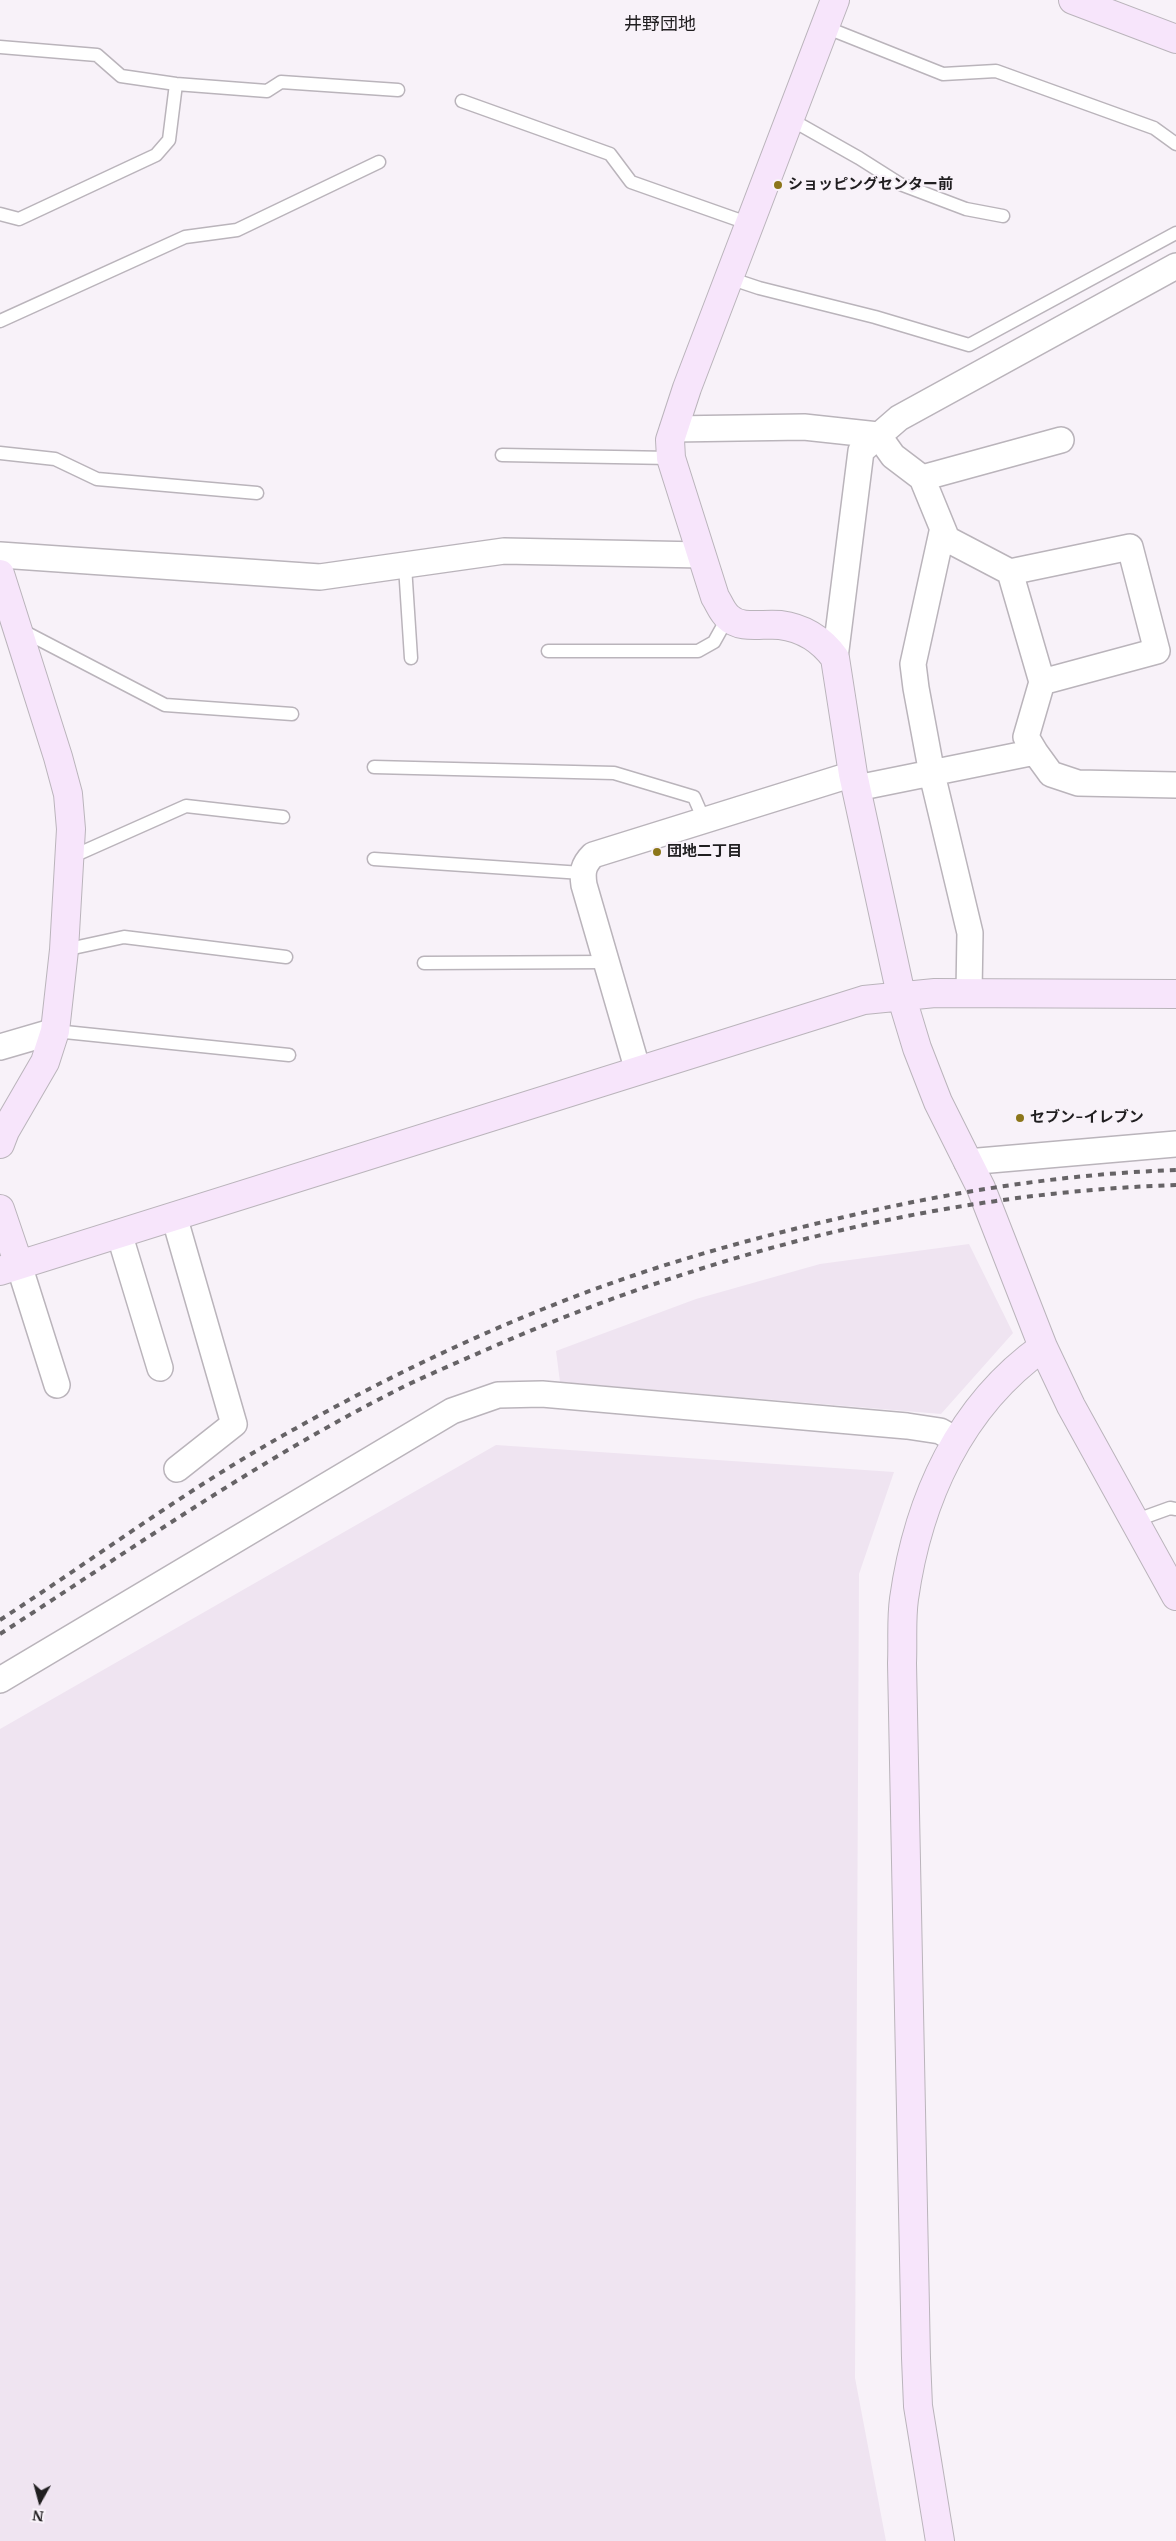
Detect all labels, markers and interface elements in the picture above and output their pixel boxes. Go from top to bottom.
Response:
district label: 井野団地 [624,14,696,36]
place label: ショッピングセンター前 [788,176,953,194]
marker: ショッピングセンター前 [772,179,784,191]
place label: 団地二丁目 [667,843,742,861]
marker: 団地二丁目 [651,846,663,858]
place label: セブン-イレブン [1030,1109,1144,1127]
marker: セブン-イレブン [1014,1112,1026,1124]
north arrow [15,2476,65,2526]
text: N [32,2506,45,2525]

